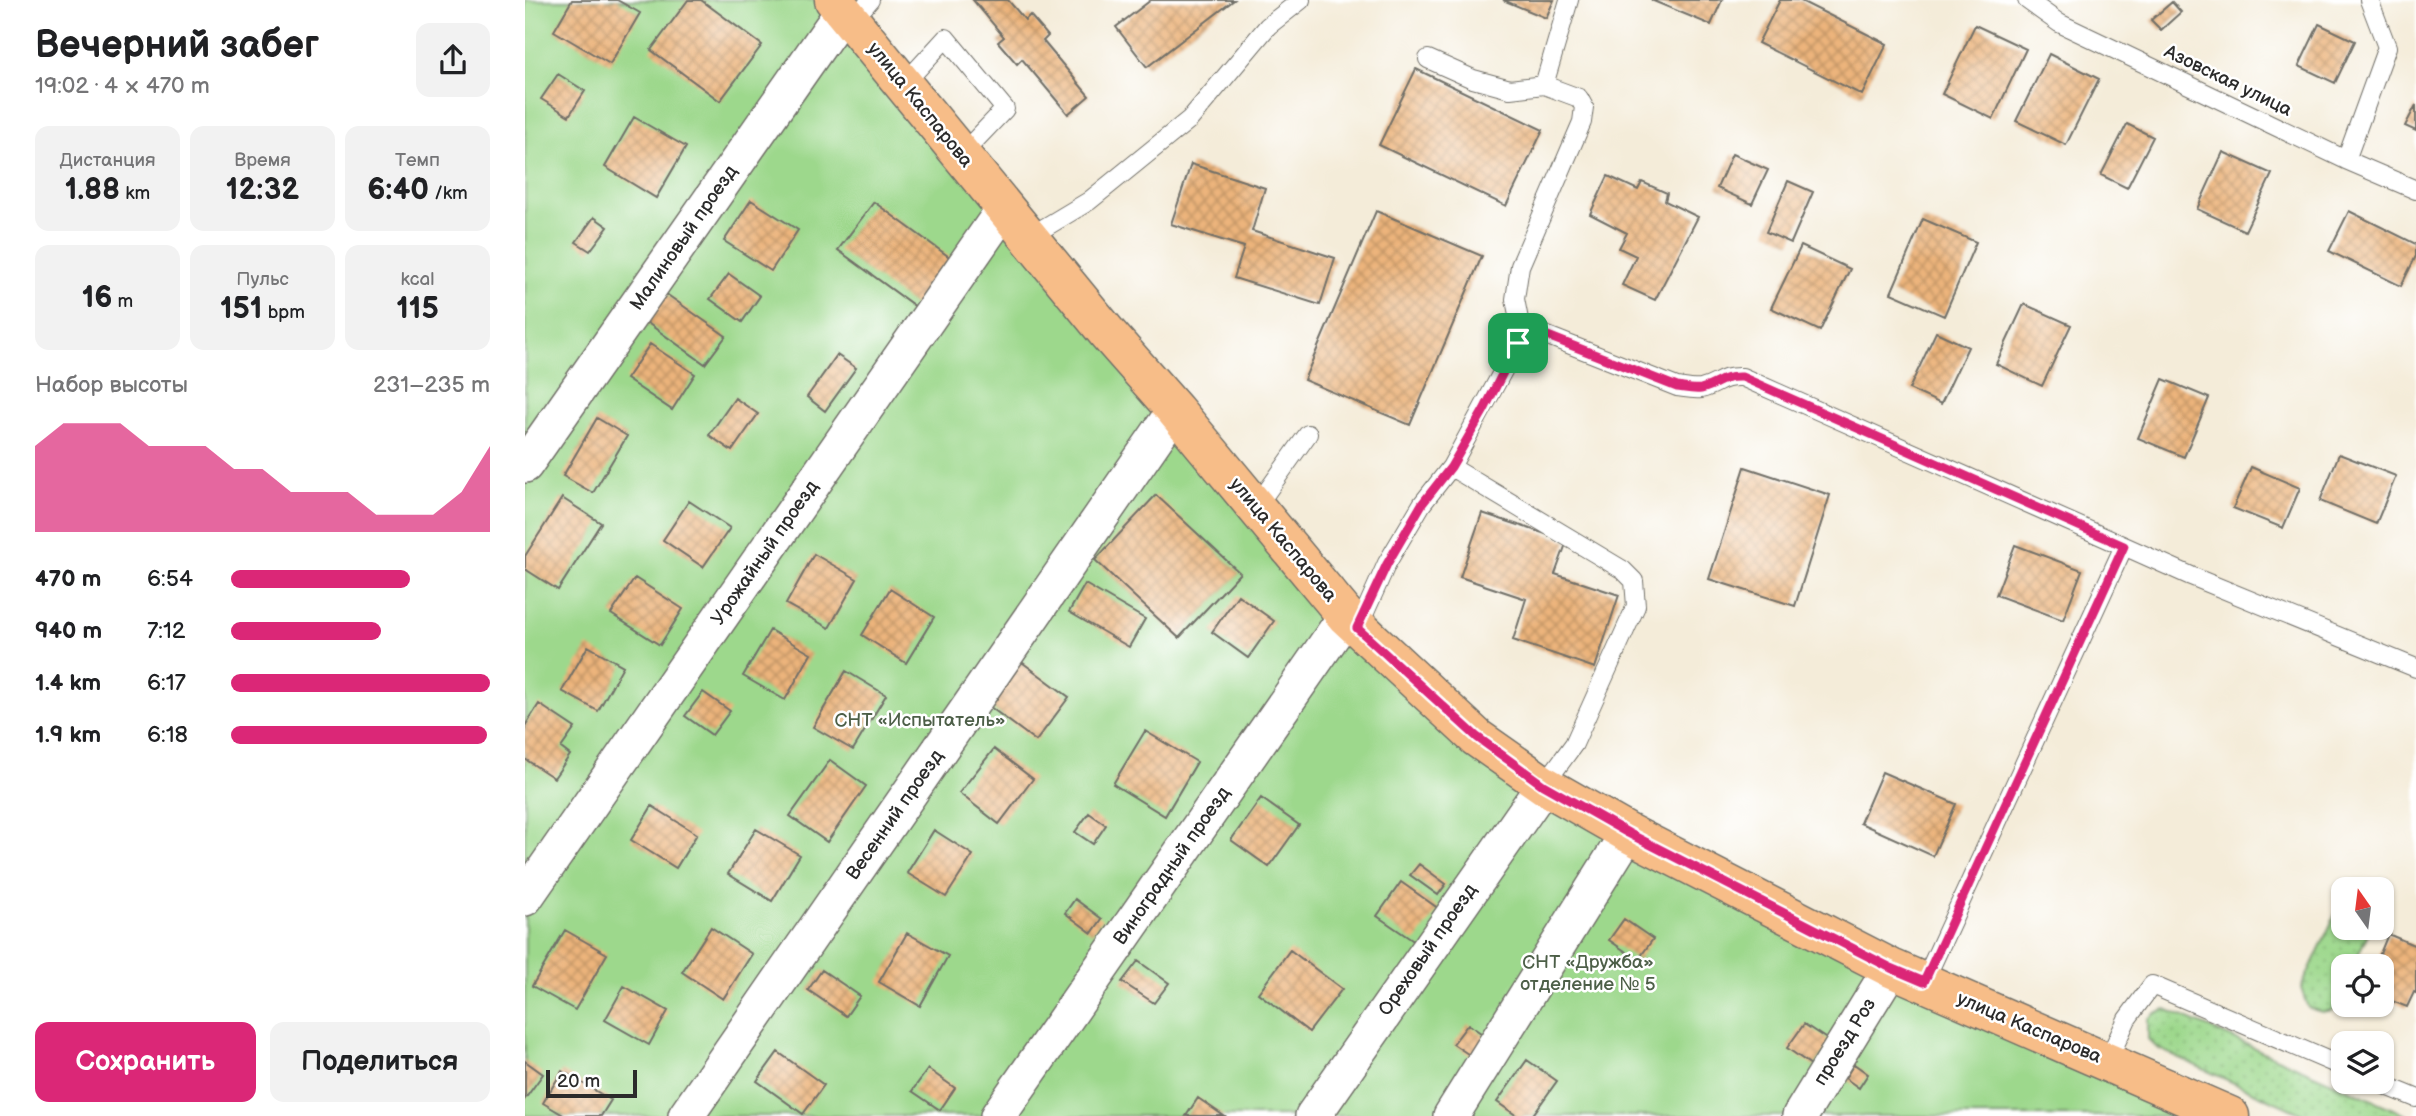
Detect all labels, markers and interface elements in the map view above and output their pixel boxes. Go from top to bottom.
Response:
text: Вечерний забег [35,23,319,68]
button: share [416,23,490,97]
street label: улица Каспарова [862,38,978,172]
street label: Азовская улица [2160,40,2296,122]
text: 19:02 · 4 × 470 m [35,72,210,100]
text: Дистанция [59,149,156,172]
text: Время [234,149,291,172]
text: Темп [395,149,440,172]
street label: Малиновый проезд [625,161,743,315]
text: 1.88 [65,172,120,208]
text: 12:32 [226,172,299,208]
text: 6:40 [367,172,429,208]
text: km [120,182,150,205]
text: /km [429,182,468,205]
text: Пульс [236,268,289,291]
text: kcal [400,268,435,291]
text: 16 [82,280,112,316]
text: m [112,290,133,313]
text: 151 [220,291,263,327]
text: 115 [396,291,439,327]
text: bpm [263,301,305,324]
pin [1488,313,1548,373]
icon: arrive [1499,324,1537,362]
text: Набор высоты [35,371,188,399]
text: 231–235 m [373,371,490,399]
street label: улица Каспарова [1225,473,1341,607]
street label: Урожайный проезд [707,476,824,630]
text: 470 m [35,565,101,593]
text: 6:54 [147,565,193,593]
text: 940 m [35,617,102,645]
text: 7:12 [147,617,185,645]
text: 1.4 km [35,669,101,697]
text: 6:17 [147,669,186,697]
park label: СНТ «Испытатель» [834,709,1006,732]
text: 1.9 km [35,721,101,749]
text: 6:18 [147,721,188,749]
street label: Весенний проезд [842,745,949,884]
street label: Виноградный проезд [1109,782,1235,949]
north arrow [2331,877,2394,940]
map controls [2331,877,2394,1094]
street label: Ореховый проезд [1374,879,1482,1020]
park label: СНТ «Дружба» отделение № 5 [1520,951,1656,996]
button: locate [2331,954,2394,1017]
street label: улица Каспарова [1953,987,2105,1069]
street label: проезд Роз [1809,994,1881,1090]
button: Сохранить [35,1022,256,1102]
button: Поделиться [270,1022,490,1102]
button: layers [2331,1031,2394,1094]
scale bar [546,1067,637,1099]
text: 20 m [557,1070,600,1093]

